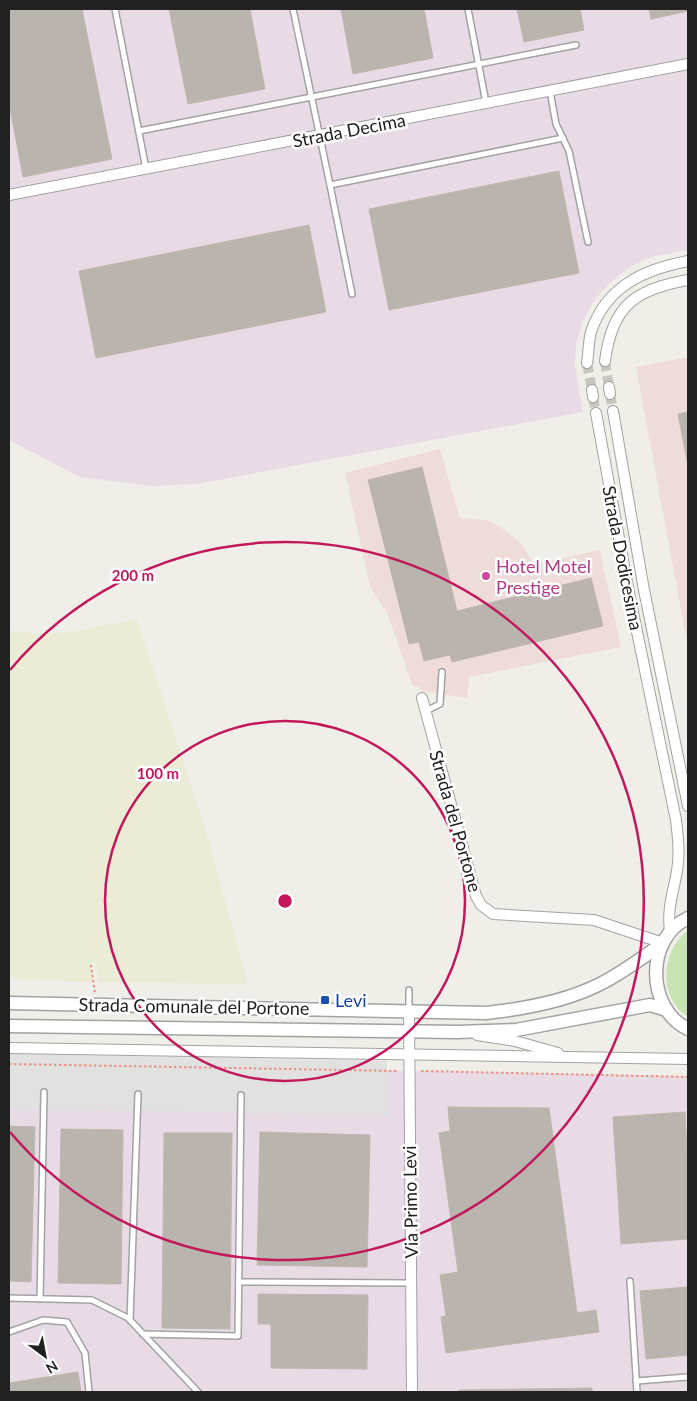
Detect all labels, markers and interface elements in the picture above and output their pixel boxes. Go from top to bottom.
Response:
street label: Strada Decima [291,108,407,152]
street label: Strada Dodicesima [598,484,648,632]
place label: Hotel Motel Prestige [496,555,591,598]
text: 200 m [112,566,154,584]
marker: Hotel Motel Prestige [480,570,492,582]
street label: Strada del Portone [425,748,487,894]
text: 100 m [137,764,179,782]
centre of rings [276,892,294,910]
place label: Levi [335,989,367,1011]
street label: Strada Comunale del Portone [78,993,310,1019]
marker: Levi [319,994,331,1006]
street label: Via Primo Levi [398,1145,422,1259]
north arrow [20,1331,70,1381]
text: N [43,1357,61,1378]

